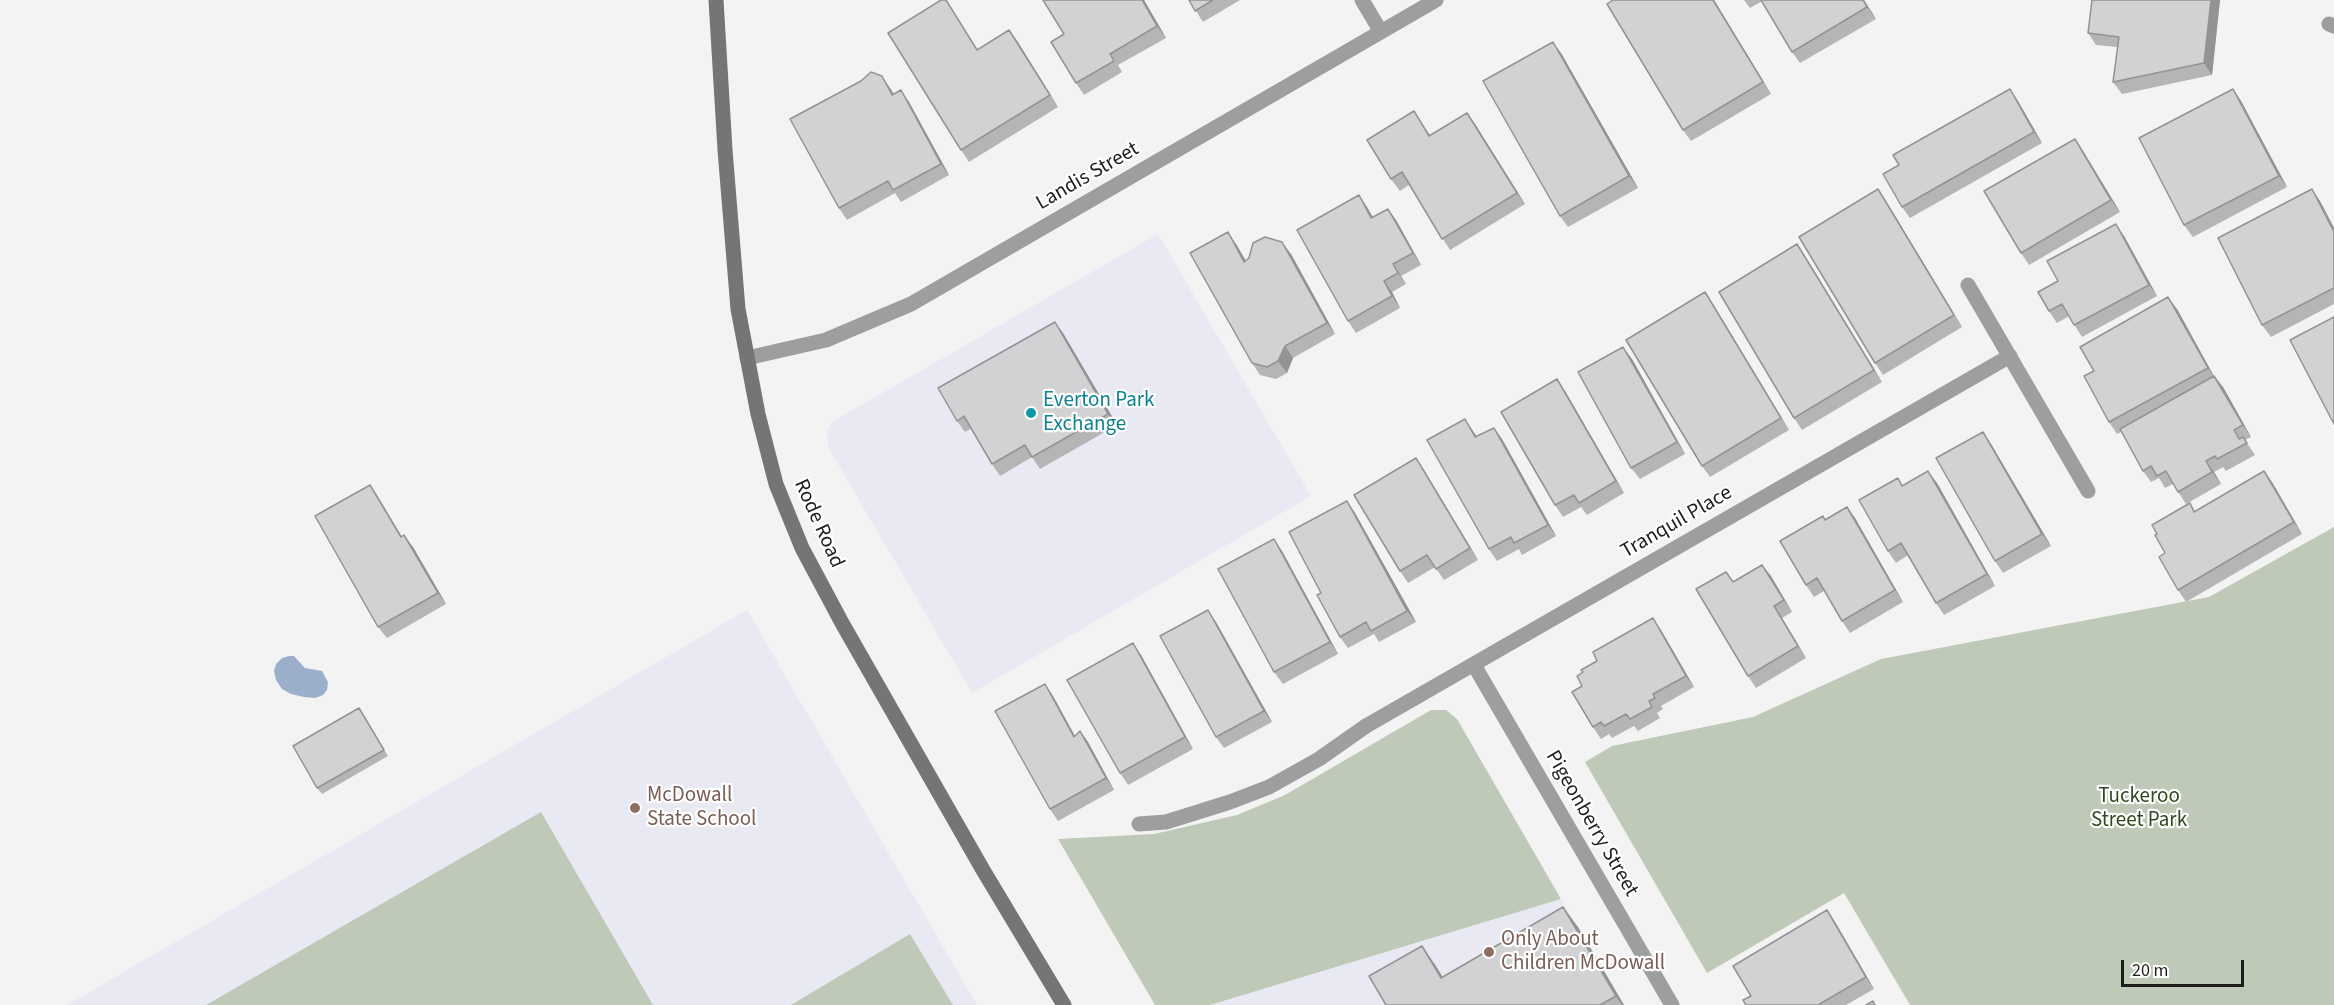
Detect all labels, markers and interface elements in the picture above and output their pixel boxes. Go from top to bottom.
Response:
street label: Landis Street [1032,137,1144,217]
place label: Everton Park Exchange [1043,388,1154,438]
marker: Everton Park Exchange [1024,406,1038,420]
street label: Rode Road [787,476,849,572]
street label: Tranquil Place [1617,481,1737,565]
street label: Pigeonberry Street [1539,747,1643,901]
place label: McDowall State School [647,783,756,833]
park label: Tuckeroo Street Park [2091,784,2187,834]
marker: McDowall State School [628,801,642,815]
place label: Only About Children McDowall [1501,927,1665,977]
marker: Only About Children McDowall [1482,945,1496,959]
scale bar [2124,948,2247,986]
text: 20 m [2132,958,2168,983]

